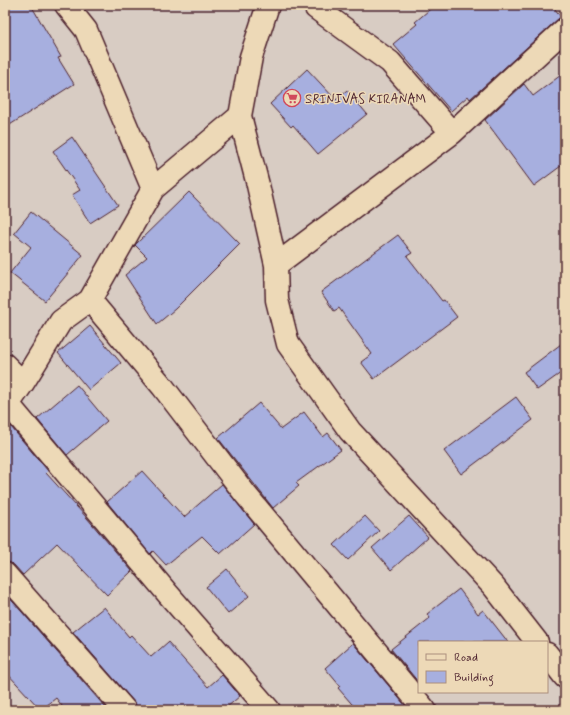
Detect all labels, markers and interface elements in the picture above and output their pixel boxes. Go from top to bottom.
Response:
supermarket icon: SRINIVAS KIRANAM [282,88,302,108]
place label: SRINIVAS KIRANAM [305,91,426,108]
legend [418,641,548,693]
text: Road [454,650,478,666]
text: Building [454,670,494,687]

